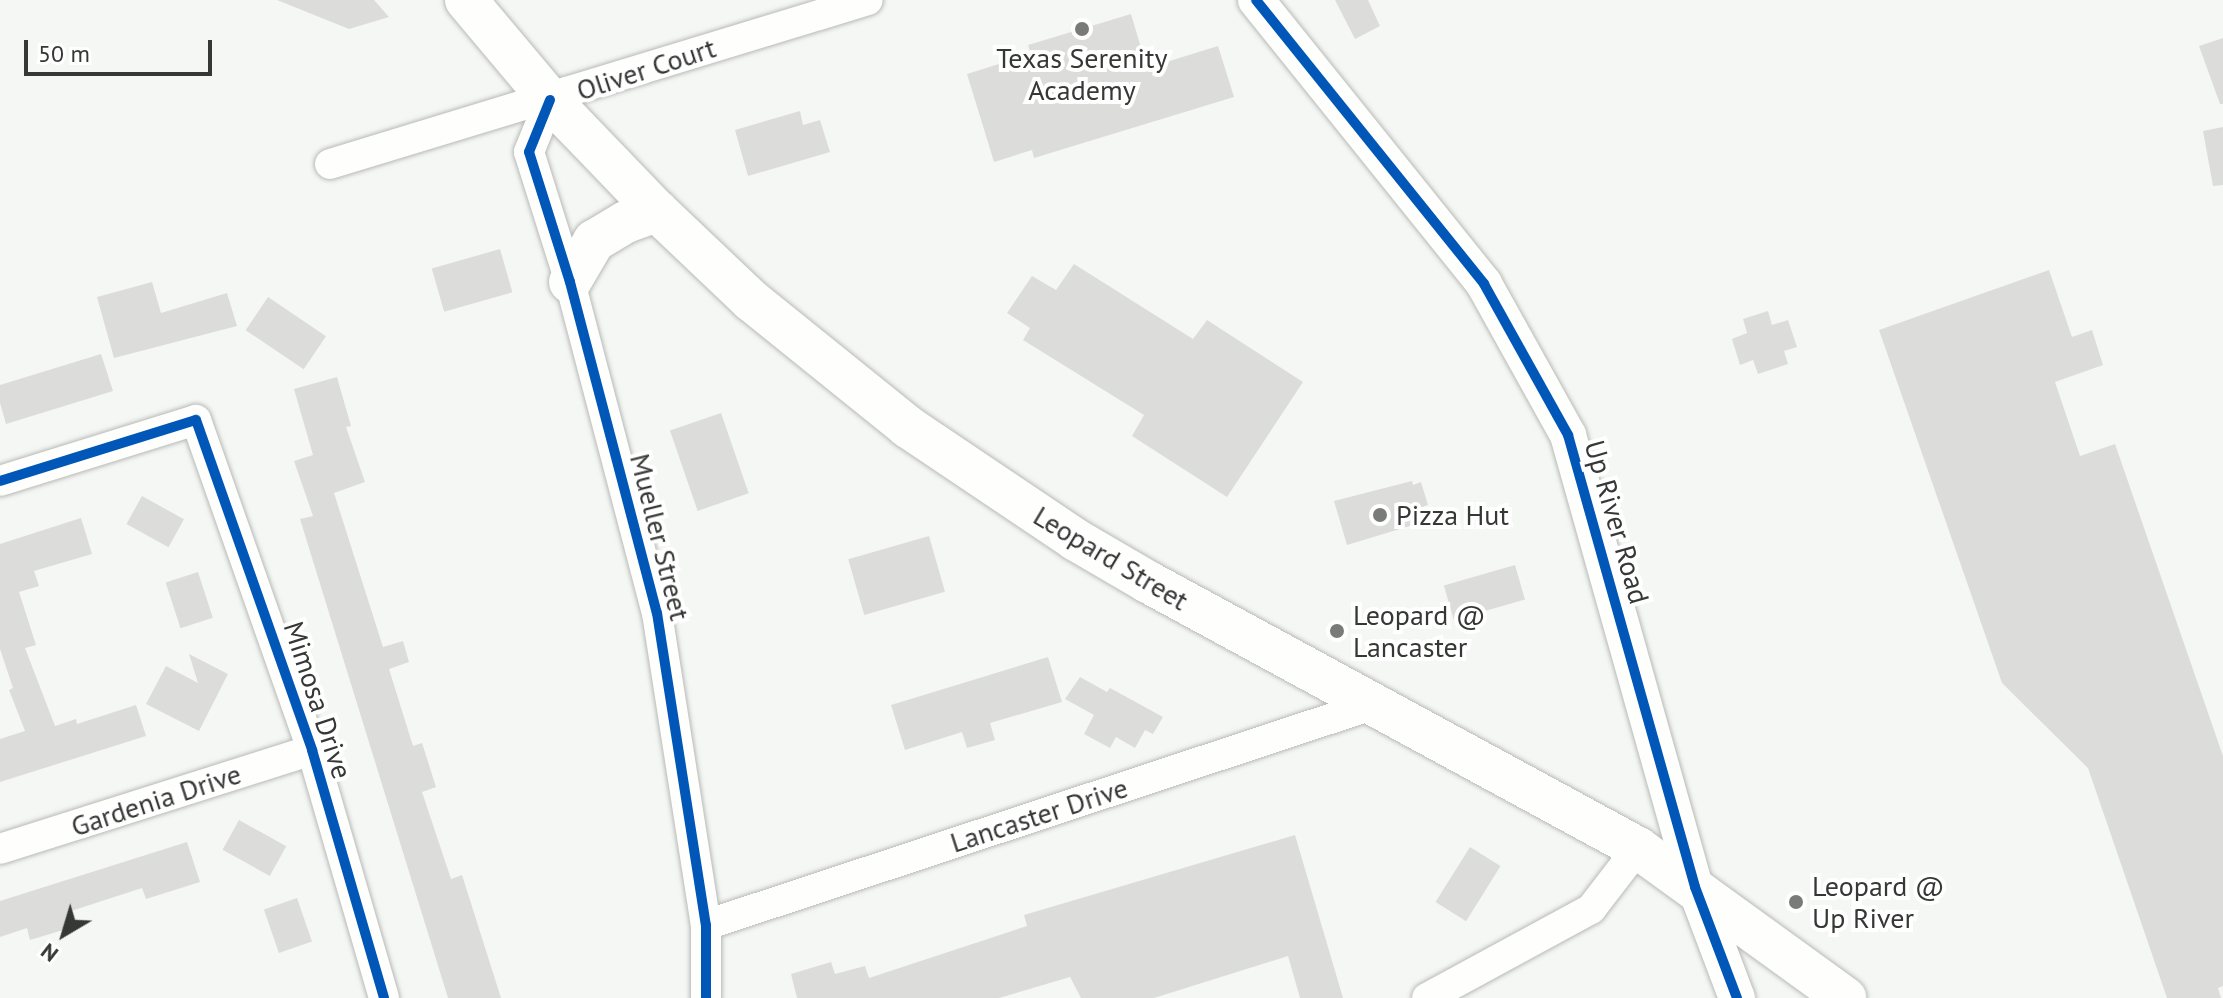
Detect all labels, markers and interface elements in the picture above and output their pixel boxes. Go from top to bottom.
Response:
marker: Texas Serenity Academy [1073,20,1091,38]
scale bar [28,24,216,74]
street label: Oliver Court [572,31,720,107]
text: 50 m [38,38,90,69]
place label: Texas Serenity Academy [996,41,1168,107]
street label: Up River Road [1578,436,1656,608]
street label: Mueller Street [623,450,697,624]
place label: Pizza Hut [1396,498,1509,532]
street label: Leopard Street [1028,499,1194,617]
marker: Pizza Hut [1371,506,1389,524]
place label: Leopard @ Lancaster [1353,598,1486,664]
street label: Mimosa Drive [277,617,359,783]
marker: Leopard @ Lancaster [1328,622,1346,640]
street label: Gardenia Drive [67,757,245,843]
street label: Lancaster Drive [946,771,1132,859]
place label: Leopard @ Up River [1812,869,1945,935]
marker: Leopard @ Up River [1787,893,1805,911]
north arrow [24,894,104,974]
text: N [35,937,64,968]

